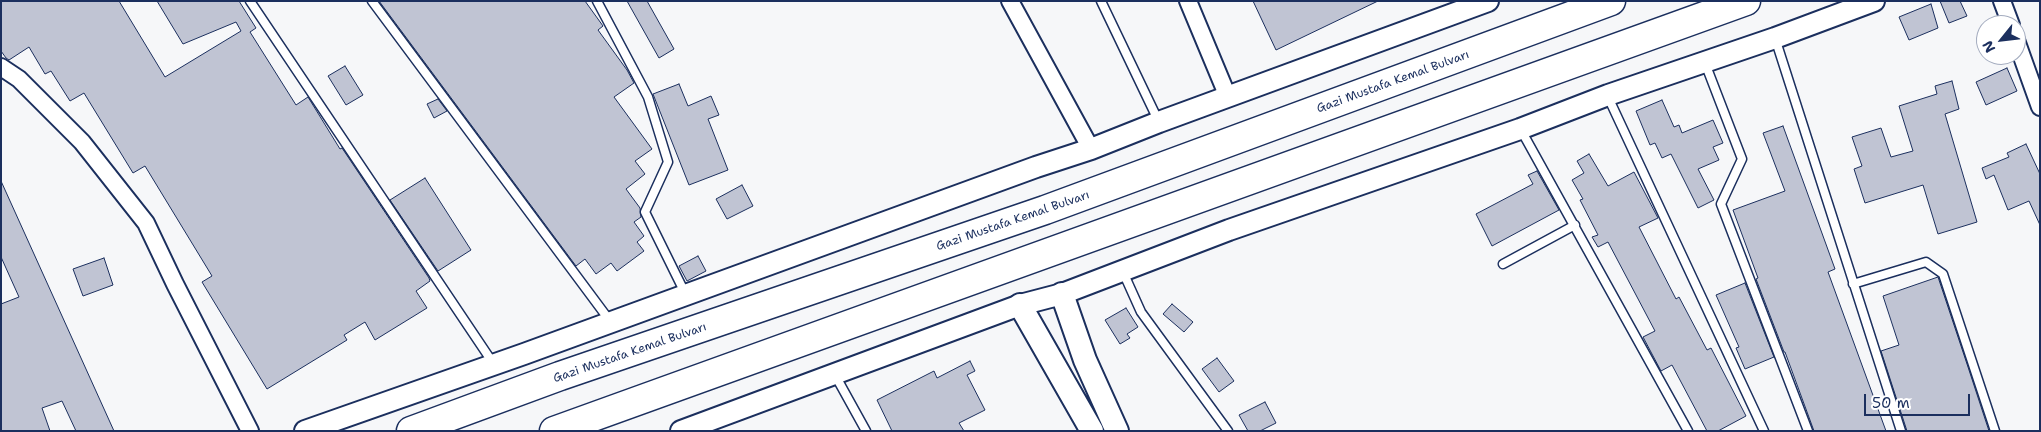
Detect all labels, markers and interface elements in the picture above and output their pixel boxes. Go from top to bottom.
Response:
north arrow [1976,15,2026,65]
text: N [1978,38,1999,56]
street label: Gazi Mustafa Kemal Bulvarı [1315,48,1471,116]
street label: Gazi Mustafa Kemal Bulvarı [934,188,1092,254]
street label: Gazi Mustafa Kemal Bulvarı [551,320,709,386]
scale bar [1866,384,1972,416]
text: 50 m [1872,393,1910,413]

